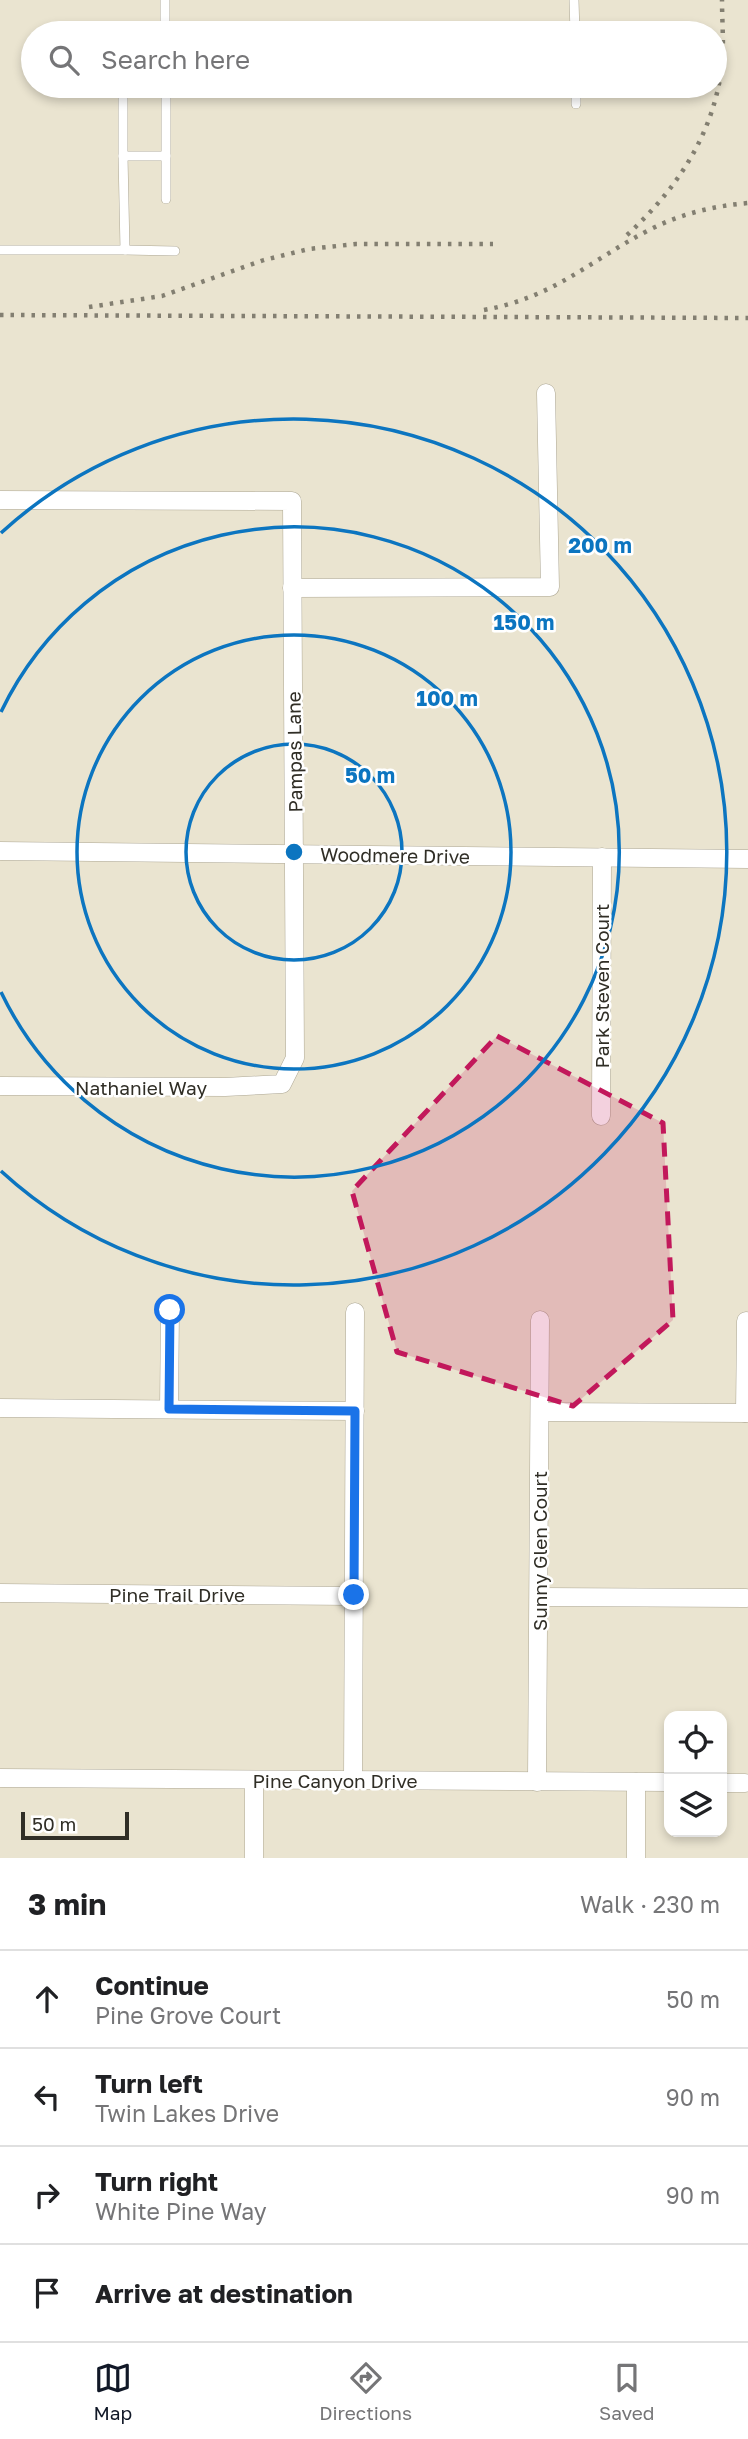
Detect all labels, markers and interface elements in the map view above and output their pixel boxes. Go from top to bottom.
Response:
search box [21,21,727,98]
icon: search [45,41,83,79]
text: Search here [101,44,250,75]
text: 200 m [568,532,632,558]
text: 150 m [494,609,554,635]
text: 100 m [416,685,478,711]
street label: Pampas Lane [281,691,307,813]
text: 50 m [345,762,395,788]
centre of rings [282,840,306,864]
street label: Woodmere Drive [320,842,470,868]
street label: Park Steven Court [590,904,613,1068]
street label: Nathaniel Way [75,1076,207,1099]
route start [154,1294,185,1325]
street label: Sunny Glen Court [528,1471,551,1631]
route end [338,1579,369,1610]
street label: Pine Trail Drive [109,1583,245,1606]
map controls [664,1711,727,1837]
button: locate [664,1711,727,1774]
street label: Pine Canyon Drive [252,1769,418,1792]
button: layers [664,1774,727,1837]
scale bar [21,1809,130,1841]
text: 50 m [32,1812,76,1835]
text: 3 min [28,1886,106,1922]
text: Walk · 230 m [580,1890,720,1918]
text: Continue [95,1970,209,2001]
icon: ahead [28,1980,66,2018]
text: 50 m [666,1985,720,2013]
text: Pine Grove Court [95,2001,281,2029]
text: Turn left [95,2068,203,2099]
icon: left [28,2078,66,2116]
text: 90 m [666,2083,720,2111]
text: Twin Lakes Drive [95,2099,279,2127]
text: Turn right [95,2166,218,2197]
icon: right [28,2176,66,2214]
text: 90 m [666,2181,720,2209]
text: White Pine Way [95,2197,267,2225]
icon: arrive [28,2274,66,2312]
text: Arrive at destination [95,2278,353,2309]
tab: Map [93,2359,132,2424]
tab: Directions [319,2359,412,2424]
tab: Saved [599,2359,655,2424]

